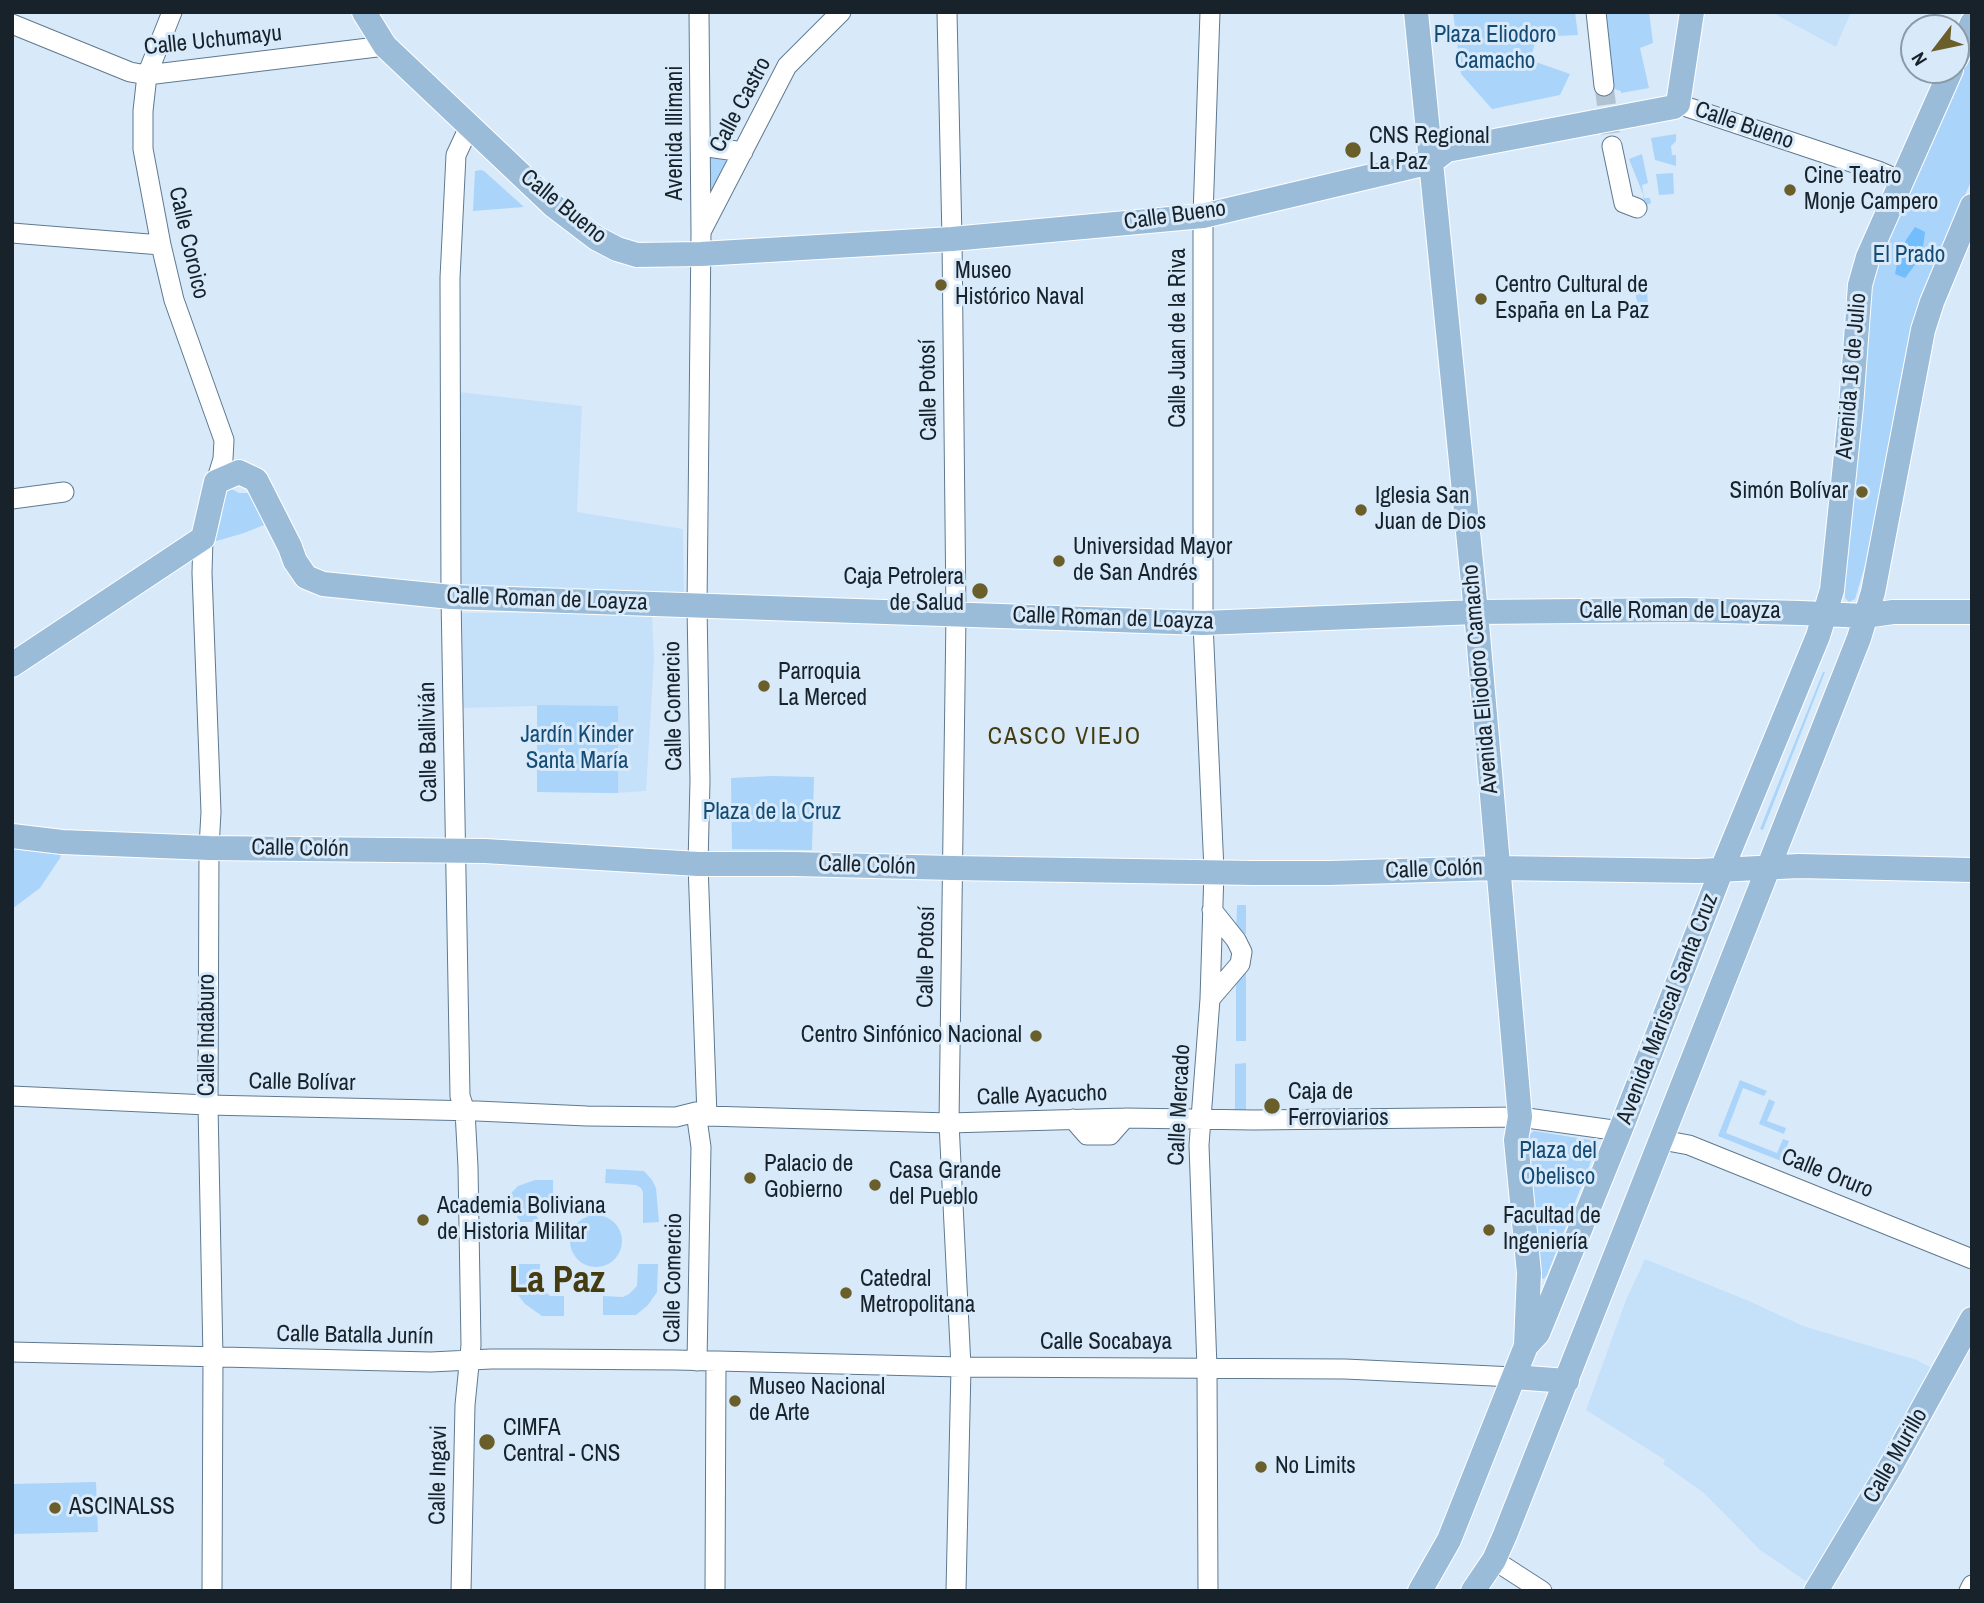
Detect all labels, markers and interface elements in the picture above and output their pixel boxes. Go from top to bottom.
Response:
north arrow [1900,14,1970,84]
street label: Calle Uchumayu [143,20,283,62]
park label: Plaza Eliodoro Camacho [1434,22,1556,76]
text: N [1905,47,1933,71]
street label: Calle Castro [704,53,778,157]
street label: Avenida Illimani [662,66,690,200]
street label: Calle Bueno [1691,96,1797,156]
place label: CNS Regional La Paz [1369,123,1490,177]
marker: CNS Regional La Paz [1343,140,1363,160]
place label: Cine Teatro Monje Campero [1804,163,1938,217]
street label: Calle Bueno [514,164,612,250]
marker: Cine Teatro Monje Campero [1782,182,1798,198]
street label: Calle Coroico [162,184,214,302]
street label: Calle Bueno [1122,195,1228,237]
park label: El Prado [1873,242,1945,270]
street label: Calle Juan de la Riva [1165,248,1193,428]
place label: Museo Histórico Naval [955,258,1084,312]
place label: Centro Cultural de España en La Paz [1495,272,1649,326]
marker: Museo Histórico Naval [933,277,949,293]
marker: Centro Cultural de España en La Paz [1473,291,1489,307]
street label: Avenida 16 de Julio [1831,292,1873,460]
street label: Calle Potosí [914,339,944,441]
place label: Simón Bolívar [1730,478,1848,506]
place label: Iglesia San Juan de Dios [1375,483,1486,537]
marker: Simón Bolívar [1854,484,1870,500]
marker: Iglesia San Juan de Dios [1353,502,1369,518]
place label: Universidad Mayor de San Andrés [1073,534,1232,588]
marker: Universidad Mayor de San Andrés [1051,553,1067,569]
street label: Avenida Eliodoro Camacho [1457,563,1505,795]
place label: Caja Petrolera de Salud [843,564,964,618]
marker: Caja Petrolera de Salud [970,581,990,601]
street label: Calle Roman de Loayza [446,583,648,617]
street label: Calle Roman de Loayza [1579,598,1781,626]
street label: Calle Roman de Loayza [1012,602,1214,636]
street label: Calle Comercio [659,641,689,771]
place label: Parroquia La Merced [778,659,867,713]
marker: Parroquia La Merced [756,678,772,694]
street label: Calle Ballivián [414,681,444,803]
park label: Jardín Kinder Santa María [520,722,634,776]
district label: CASCO VIEJO [989,724,1141,752]
park label: Plaza de la Cruz [703,799,841,827]
street label: Calle Colón [251,834,349,864]
street label: Calle Colón [818,851,916,881]
street label: Calle Colón [1385,855,1483,885]
street label: Avenida Mariscal Santa Cruz [1611,890,1725,1128]
street label: Calle Potosí [912,906,942,1008]
street label: Calle Indaburo [194,974,222,1096]
place label: Centro Sinfónico Nacional [801,1022,1022,1050]
marker: Centro Sinfónico Nacional [1028,1028,1044,1044]
street label: Calle Mercado [1163,1044,1197,1166]
street label: Calle Bolívar [248,1068,356,1098]
place label: Caja de Ferroviarios [1288,1079,1389,1133]
street label: Calle Ayacucho [976,1080,1108,1112]
marker: Caja de Ferroviarios [1262,1096,1282,1116]
park label: Plaza del Obelisco [1519,1138,1597,1192]
street label: Calle Oruro [1777,1143,1877,1205]
place label: Palacio de Gobierno [764,1151,853,1205]
place label: Casa Grande del Pueblo [889,1158,1001,1212]
marker: Palacio de Gobierno [742,1170,758,1186]
marker: Casa Grande del Pueblo [867,1177,883,1193]
place label: Academia Boliviana de Historia Militar [437,1193,606,1247]
place label: Facultad de Ingeniería [1503,1203,1601,1257]
marker: Academia Boliviana de Historia Militar [415,1212,431,1228]
street label: Calle Comercio [659,1213,689,1343]
marker: Facultad de Ingeniería [1481,1222,1497,1238]
district label: La Paz [509,1260,605,1304]
place label: Catedral Metropolitana [860,1266,975,1320]
marker: Catedral Metropolitana [838,1285,854,1301]
street label: Calle Batalla Junín [276,1321,434,1351]
street label: Calle Socabaya [1040,1329,1172,1357]
place label: Museo Nacional de Arte [749,1374,885,1428]
marker: Museo Nacional de Arte [727,1393,743,1409]
street label: Calle Murillo [1858,1404,1934,1508]
place label: CIMFA Central - CNS [503,1415,620,1469]
street label: Calle Ingavi [424,1425,454,1525]
marker: CIMFA Central - CNS [477,1432,497,1452]
place label: No Limits [1275,1453,1356,1481]
marker: No Limits [1253,1459,1269,1475]
place label: ASCINALSS [69,1494,175,1522]
marker: ASCINALSS [47,1500,63,1516]

